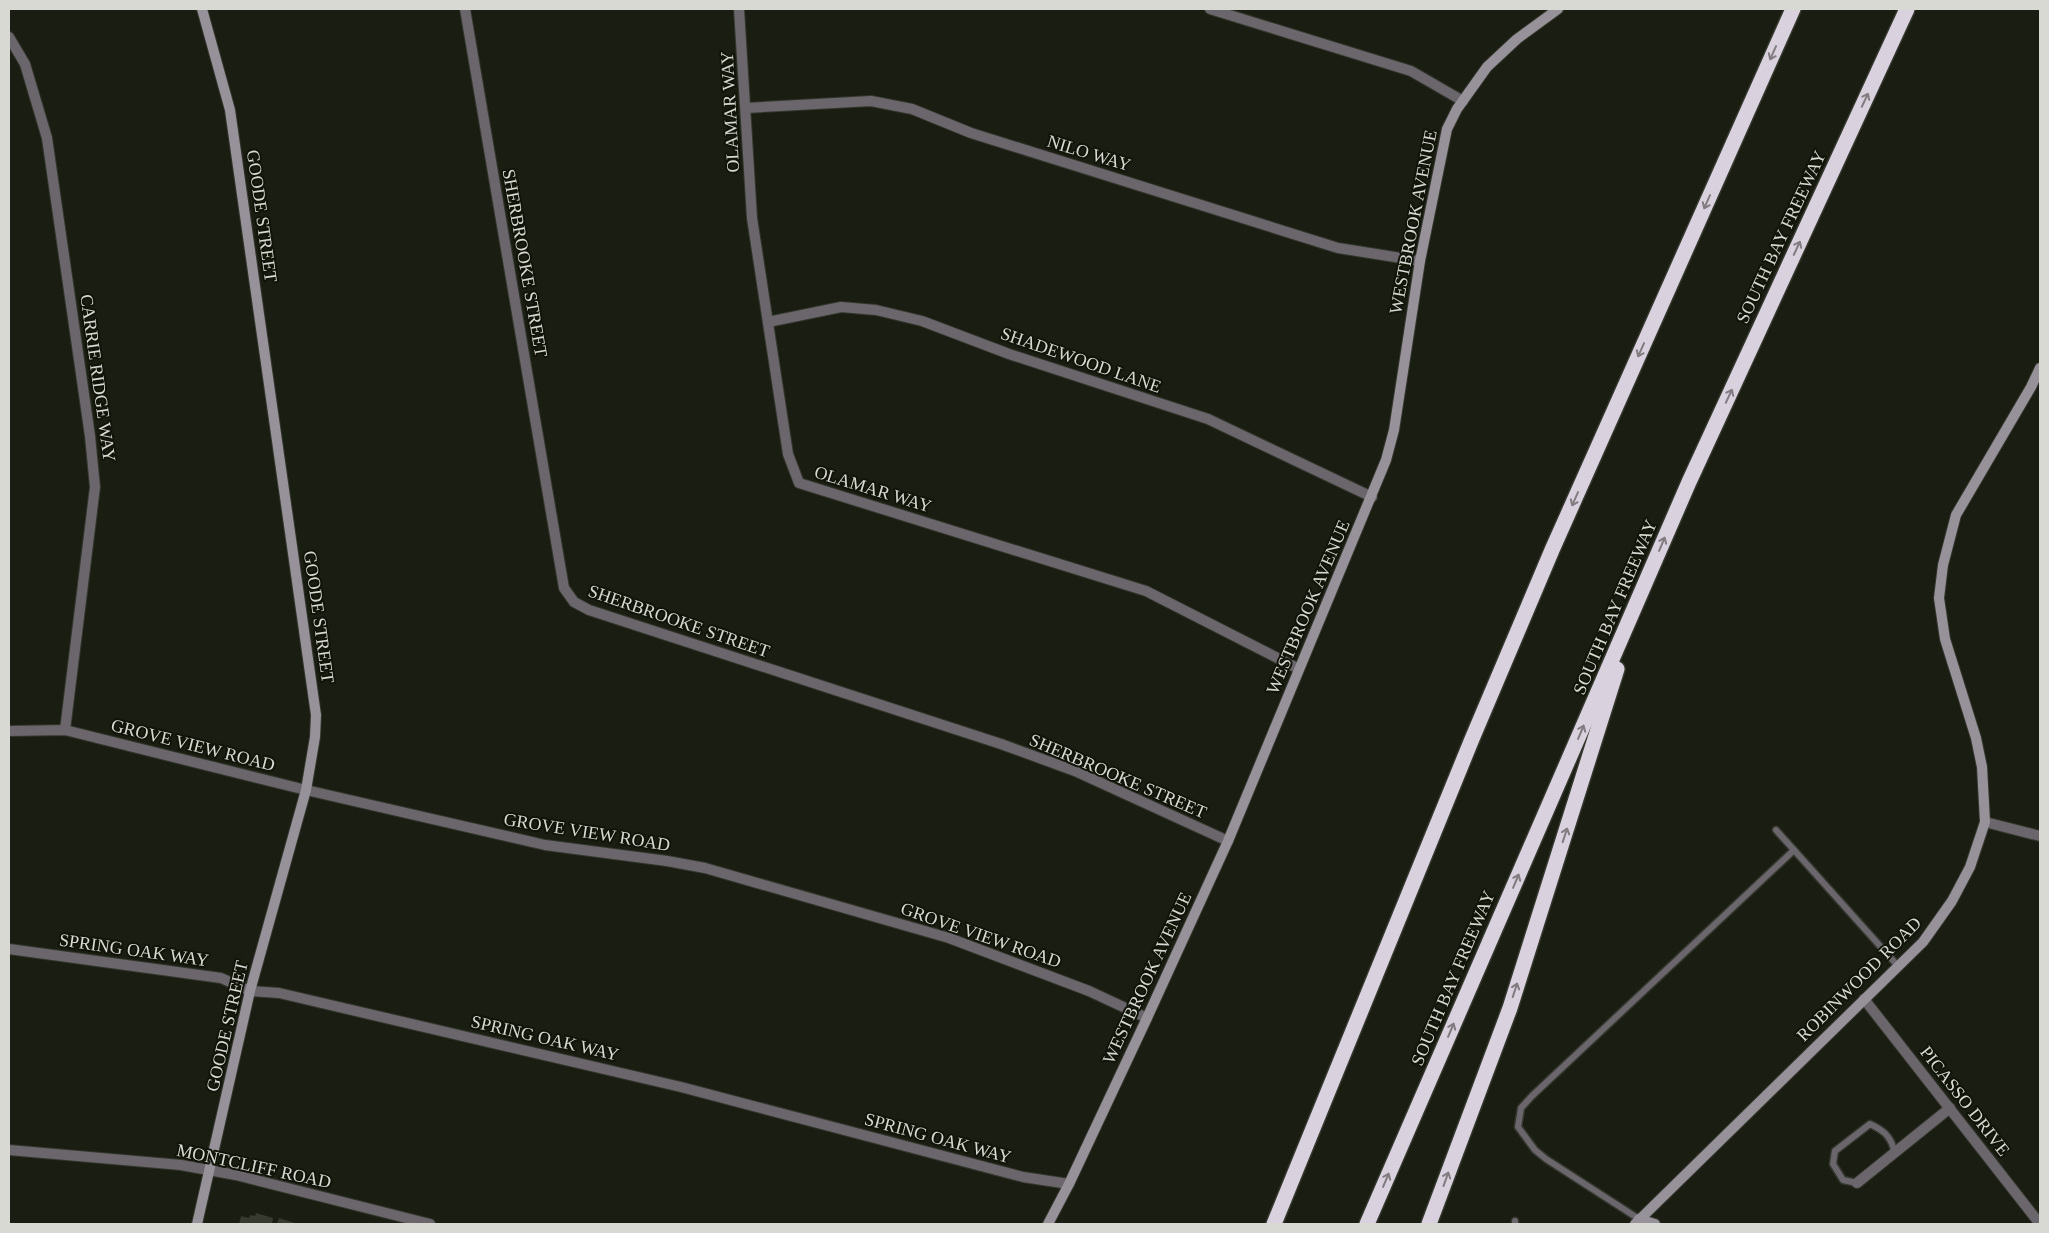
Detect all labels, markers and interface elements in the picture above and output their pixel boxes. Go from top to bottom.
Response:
one-way arrow [1768,45,1777,60]
street label: OLAMAR WAY [717,51,743,173]
one-way arrow [1861,93,1870,108]
street label: WESTBROOK AVENUE [1385,128,1441,316]
street label: NILO WAY [1045,131,1133,175]
street label: SOUTH BAY FREEWAY [1732,148,1830,326]
street label: GOODE STREET [243,149,281,283]
street label: SHERBROOKE STREET [499,167,551,359]
one-way arrow [1701,194,1711,209]
one-way arrow [1793,241,1802,256]
street label: CARRIE RIDGE WAY [76,293,120,463]
street label: SHADEWOOD LANE [998,323,1164,397]
one-way arrow [1635,342,1645,357]
one-way arrow [1725,389,1734,404]
street label: OLAMAR WAY [812,462,934,516]
one-way arrow [1569,491,1579,506]
street label: WESTBROOK AVENUE [1262,517,1354,697]
street label: SOUTH BAY FREEWAY [1569,517,1661,697]
one-way arrow [1658,537,1668,552]
street label: GOODE STREET [300,550,338,684]
street label: SHERBROOKE STREET [586,581,772,661]
street label: GROVE VIEW ROAD [109,715,277,775]
one-way arrow [1576,725,1586,740]
street label: SHERBROOKE STREET [1026,730,1210,822]
street label: GROVE VIEW ROAD [502,809,672,855]
one-way arrow [1560,827,1570,843]
one-way arrow [1511,874,1521,889]
street label: SOUTH BAY FREEWAY [1407,888,1499,1068]
street label: WESTBROOK AVENUE [1098,889,1196,1067]
street label: GROVE VIEW ROAD [898,898,1064,972]
street label: ROBINWOOD ROAD [1793,913,1925,1045]
street label: SPRING OAK WAY [58,930,210,970]
street label: GOODE STREET [202,959,252,1093]
one-way arrow [1511,982,1521,998]
street label: SPRING OAK WAY [469,1011,621,1065]
one-way arrow [1447,1023,1457,1038]
street label: PICASSO DRIVE [1916,1042,2014,1160]
street label: SPRING OAK WAY [862,1109,1014,1167]
street label: MONTCLIFF ROAD [175,1140,333,1192]
one-way arrow [1442,1171,1451,1187]
one-way arrow [1382,1173,1392,1188]

